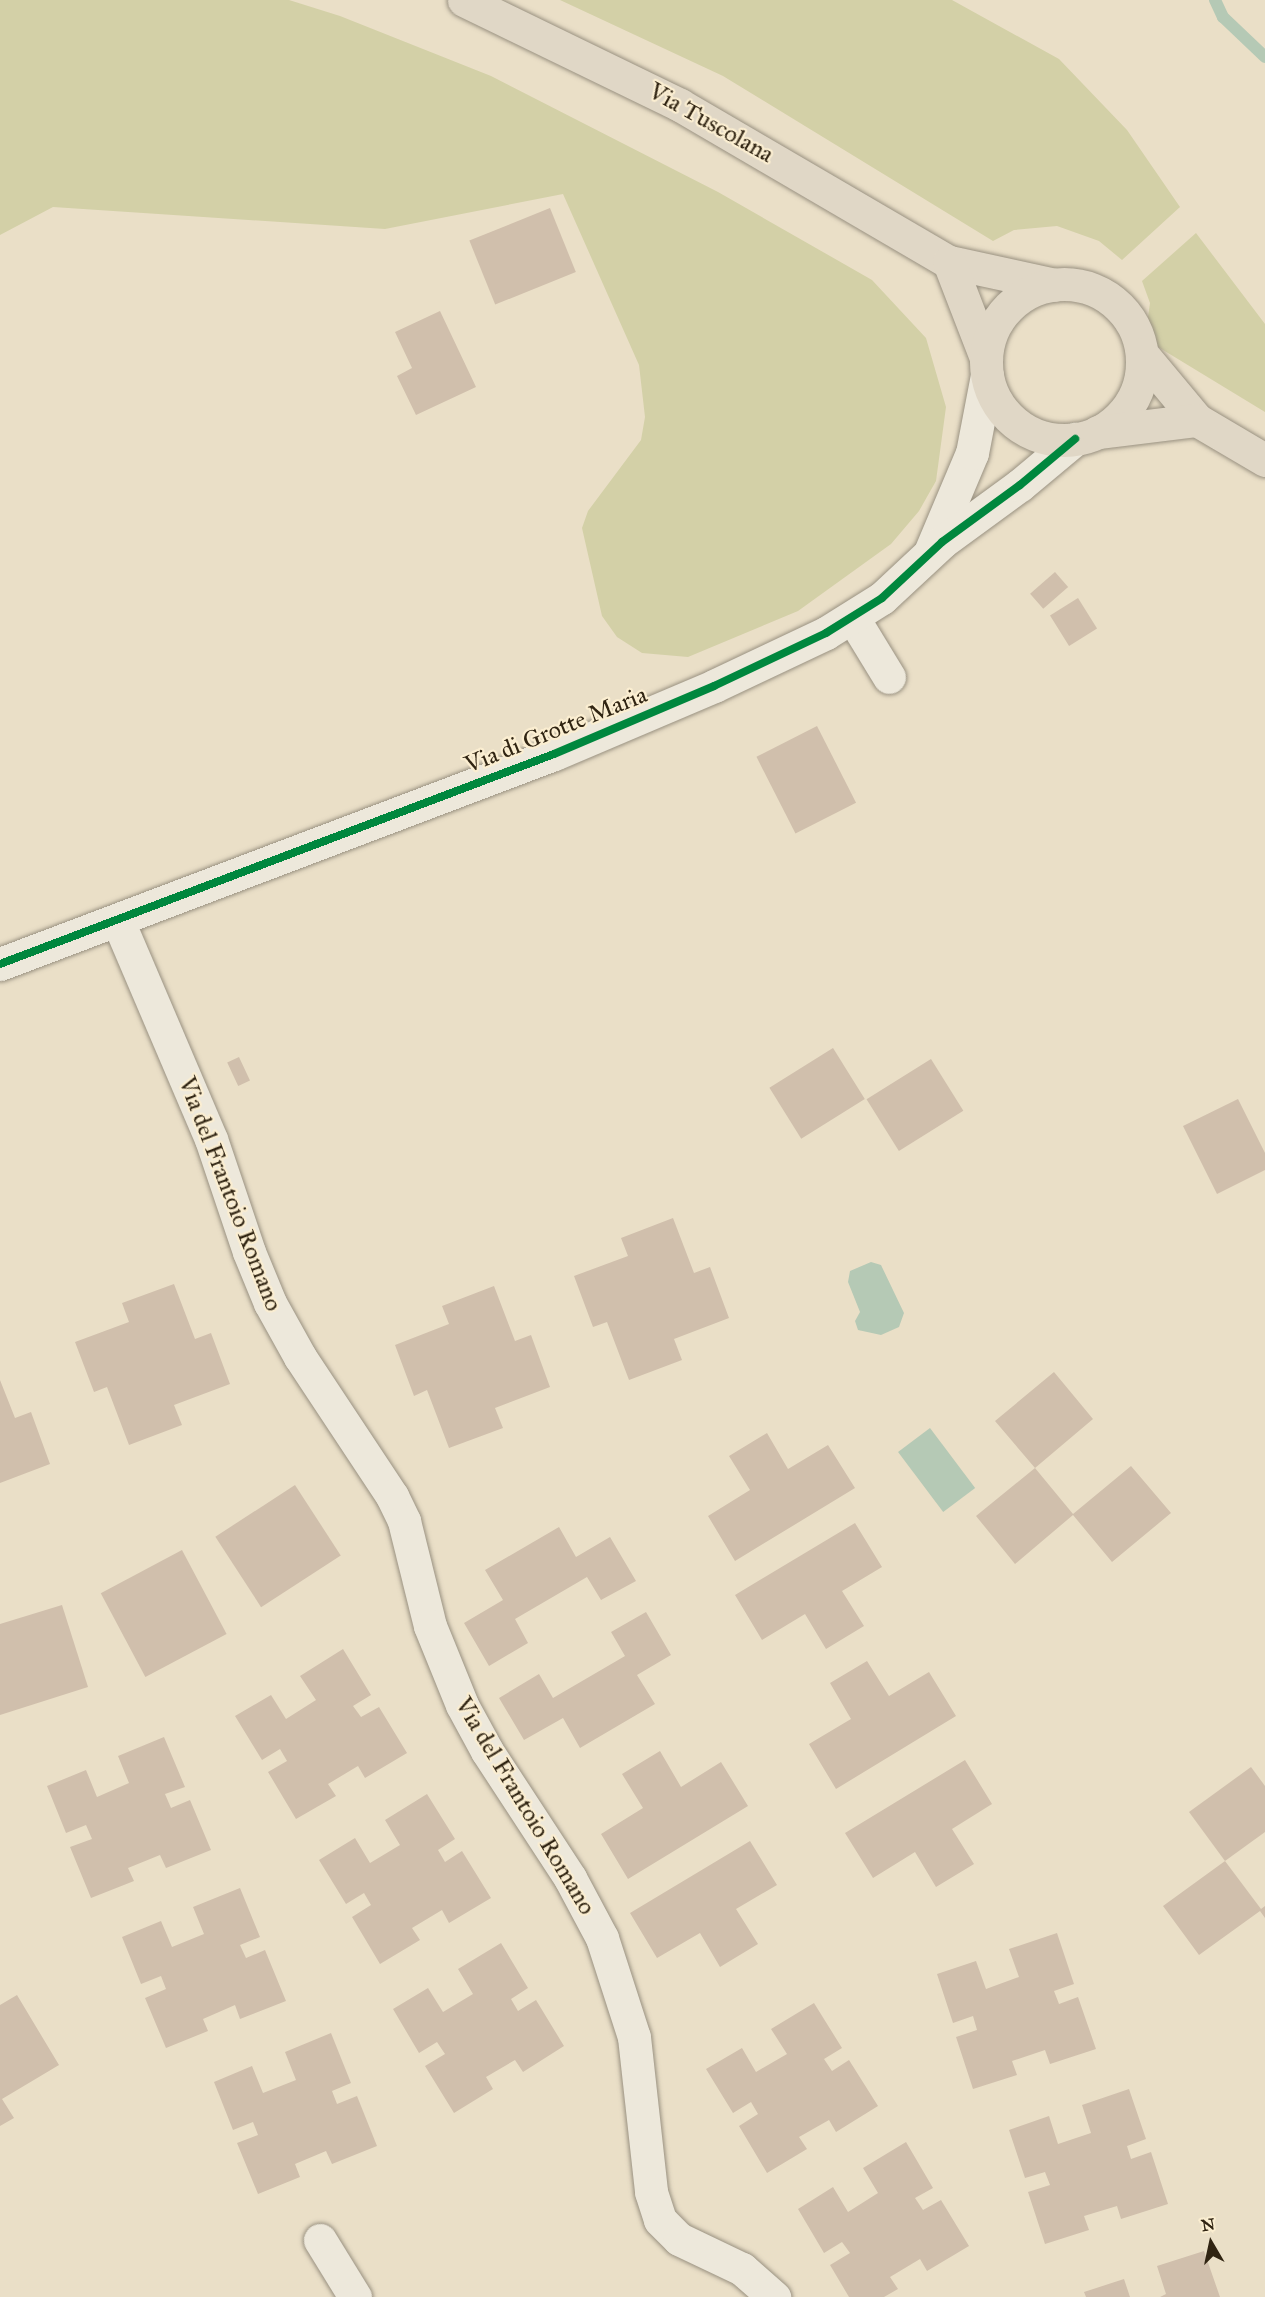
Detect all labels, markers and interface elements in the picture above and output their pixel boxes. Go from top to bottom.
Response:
street label: Via Tuscolana [644,77,778,169]
street label: Via di Grotte Maria [461,680,651,780]
street label: Via del Frantoio Romano [172,1073,288,1315]
street label: Via del Frantoio Romano [449,1692,601,1920]
north arrow [1181,2213,1241,2273]
text: N [1200,2214,1216,2235]

